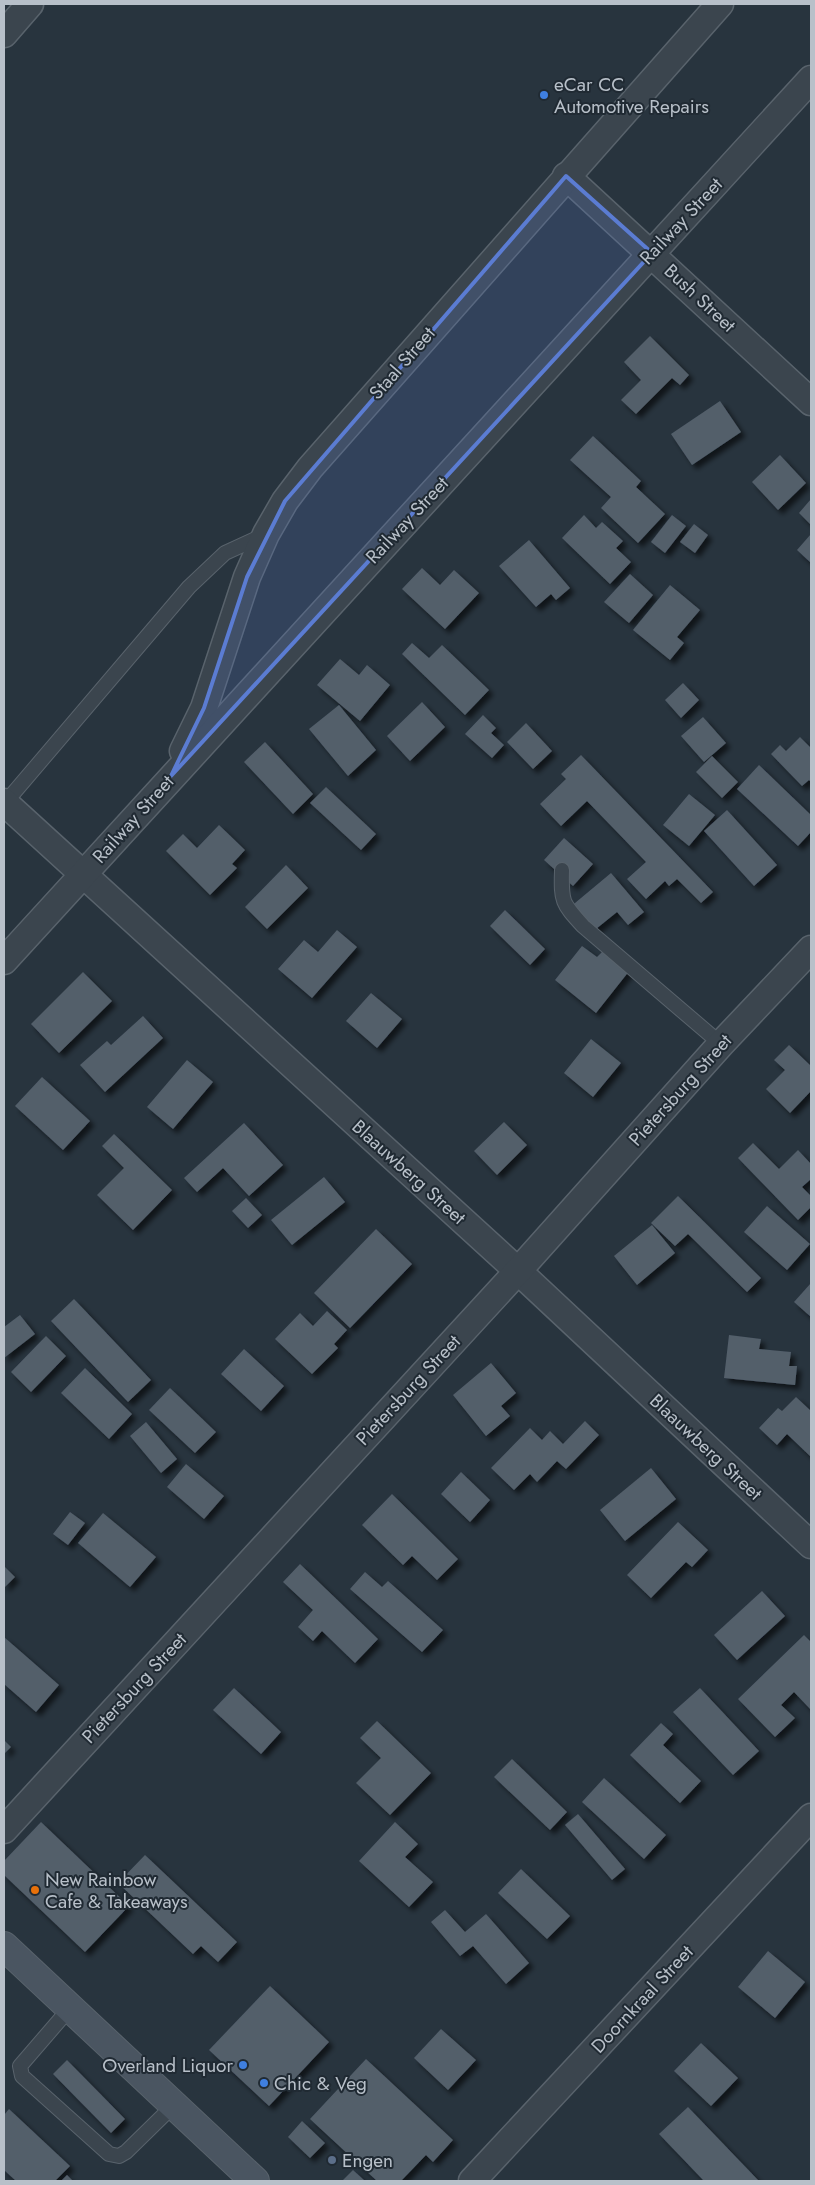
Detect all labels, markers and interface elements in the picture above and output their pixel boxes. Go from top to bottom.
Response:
place label: eCar CC Automotive Repairs [554,71,709,120]
marker: eCar CC Automotive Repairs [538,89,550,101]
street label: Railway Street [633,171,729,271]
street label: Bush Street [658,258,742,339]
street label: Staal Street [363,320,442,405]
street label: Railway Street [359,470,455,570]
street label: Railway Street [86,769,180,869]
street label: Pietersburg Street [622,1028,738,1152]
street label: Blaauwberg Street [346,1114,472,1231]
street label: Pietersburg Street [350,1328,467,1451]
street label: Blaauwberg Street [644,1388,768,1507]
street label: Pietersburg Street [76,1626,193,1749]
place label: New Rainbow Cafe & Takeaways [45,1866,188,1915]
marker: New Rainbow Cafe & Takeaways [29,1884,41,1896]
street label: Doornkraal Street [585,1939,699,2059]
place label: Overland Liquor [102,2052,233,2079]
marker: Overland Liquor [237,2059,249,2071]
place label: Chic & Veg [274,2070,367,2097]
marker: Chic & Veg [258,2077,270,2089]
place label: Engen [342,2147,393,2174]
marker: Engen [326,2154,338,2166]

